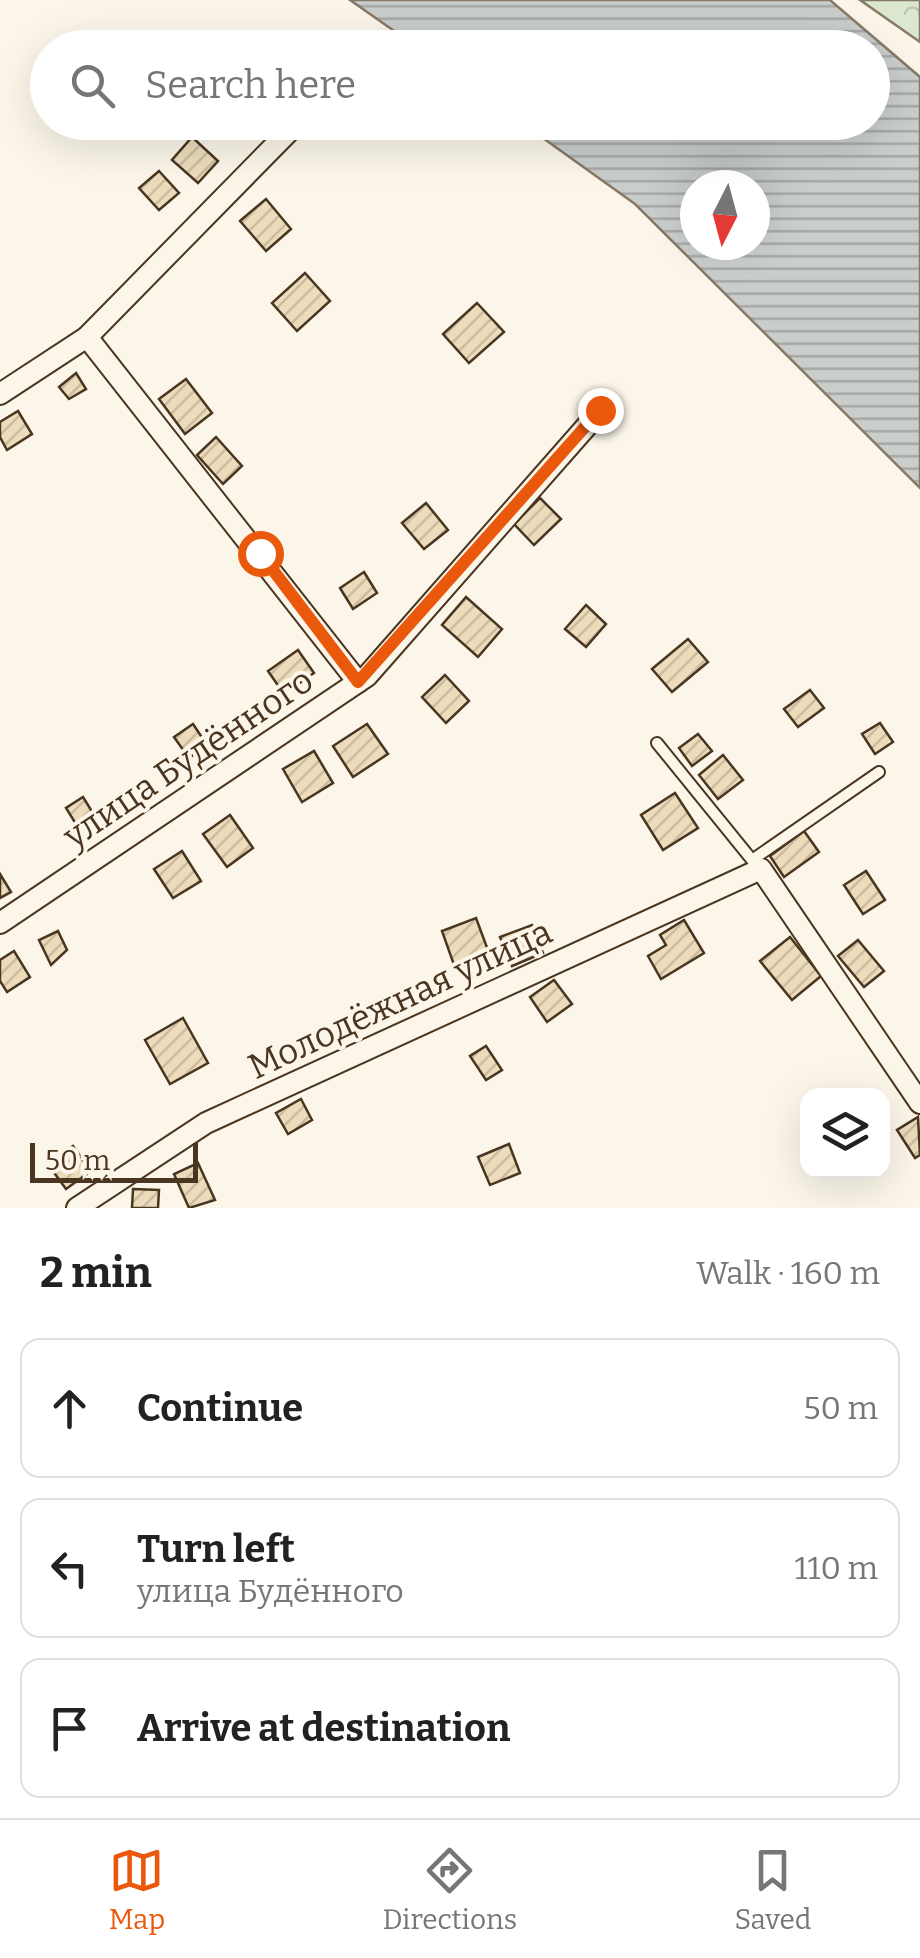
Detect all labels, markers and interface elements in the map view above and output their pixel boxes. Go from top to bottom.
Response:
search box [30,30,890,140]
icon: search [65,58,120,113]
text: Search here [145,62,356,108]
north arrow [680,170,770,260]
route end [578,388,624,434]
route start [238,531,284,577]
street label: улица Будённого [54,659,321,858]
street label: Молодёжная улица [241,910,559,1088]
map controls [800,1088,890,1178]
button: layers [800,1088,890,1178]
scale bar [30,1138,198,1182]
text: 50 m [45,1144,110,1177]
text: 2 min [40,1248,152,1298]
text: Walk · 160 m [696,1254,880,1292]
icon: ahead [42,1381,97,1436]
text: Continue [137,1385,303,1431]
text: 50 m [803,1389,878,1427]
text: Turn left [137,1526,295,1572]
icon: left [42,1541,97,1596]
text: 110 m [795,1549,878,1587]
text: улица Будённого [137,1572,404,1610]
icon: arrive [42,1701,97,1756]
text: Arrive at destination [137,1705,510,1751]
tab: Map [109,1843,165,1936]
tab: Directions [382,1843,517,1936]
tab: Saved [734,1843,811,1936]

